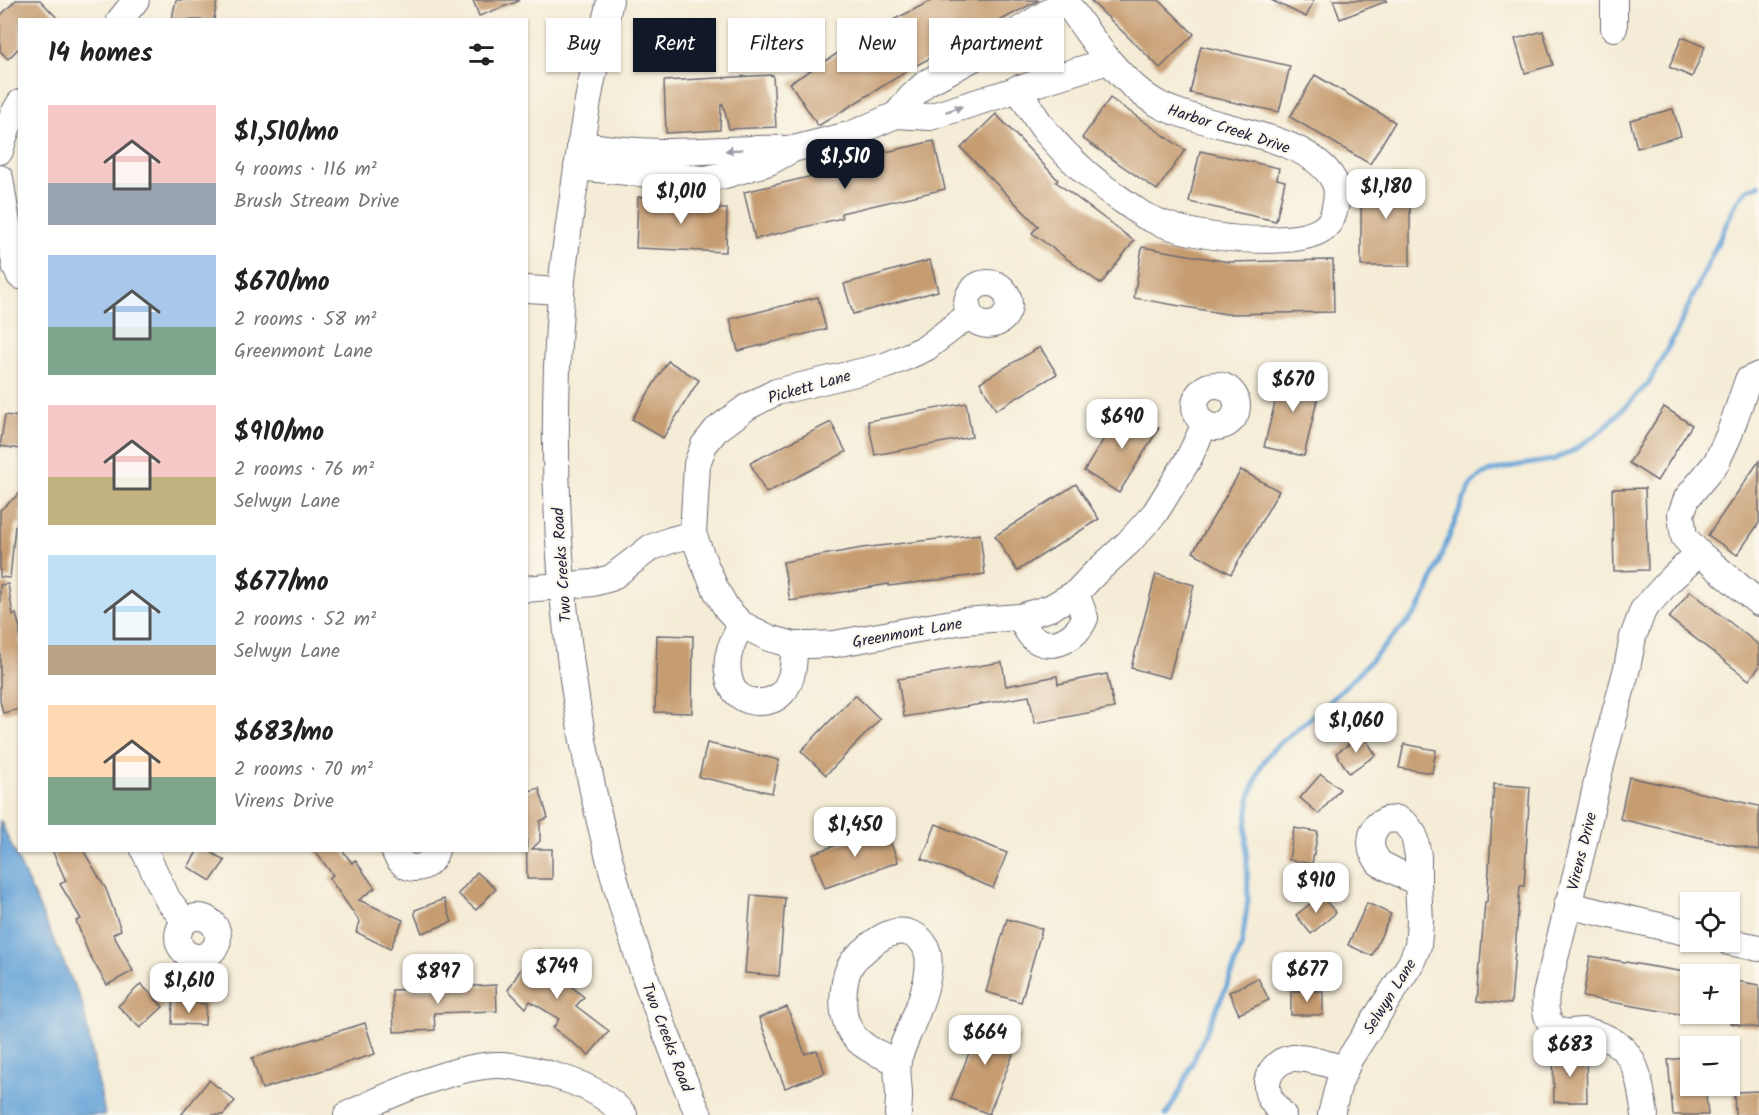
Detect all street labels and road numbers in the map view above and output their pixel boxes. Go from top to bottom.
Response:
street label: Harbor Creek Drive [1164,98,1293,161]
street label: Pickett Lane [765,364,854,411]
street label: Two Creeks Road [546,506,579,623]
street label: Greenmont Lane [850,612,964,655]
street label: Virens Drive [1561,810,1604,893]
street label: Selwyn Lane [1357,954,1423,1039]
street label: Two Creeks Road [634,979,699,1097]

